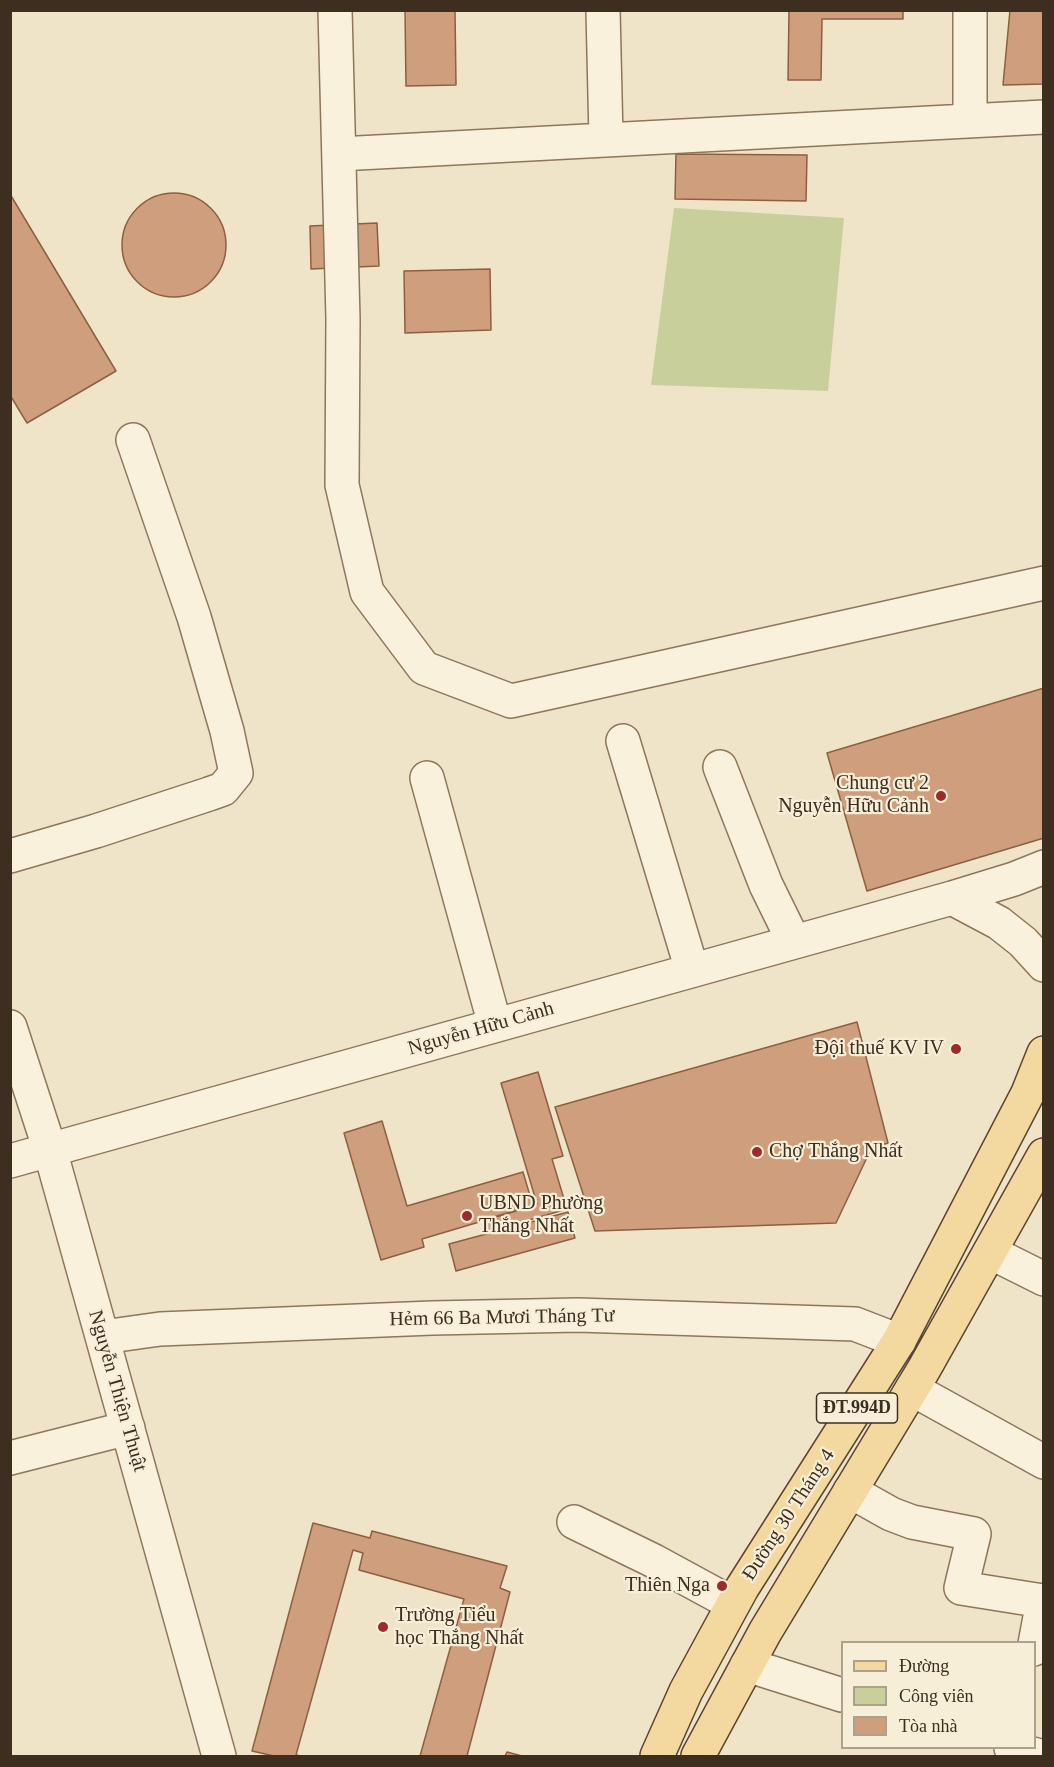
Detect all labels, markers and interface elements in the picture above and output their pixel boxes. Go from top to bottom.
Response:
place label: Chung cư 2 Nguyễn Hữu Cảnh [778,772,929,819]
marker: Chung cư 2 Nguyễn Hữu Cảnh [934,789,948,803]
street label: Nguyễn Hữu Cảnh [405,997,557,1061]
place label: Đội thuế KV IV [815,1037,944,1061]
marker: Đội thuế KV IV [949,1042,963,1056]
place label: Chợ Thắng Nhất [769,1140,903,1164]
marker: Chợ Thắng Nhất [750,1145,764,1159]
place label: UBND Phường Thắng Nhất [479,1192,603,1239]
marker: UBND Phường Thắng Nhất [460,1209,474,1223]
street label: Hẻm 66 Ba Mươi Tháng Tư [389,1304,615,1332]
street label: Nguyễn Thiện Thuật [83,1308,151,1474]
road number: ĐT.994D [816,1393,898,1423]
street label: Đường 30 Tháng 4 [738,1445,840,1585]
place label: Thiên Nga [625,1574,710,1598]
marker: Thiên Nga [715,1579,729,1593]
place label: Trường Tiểu học Thắng Nhất [395,1604,524,1651]
marker: Trường Tiểu học Thắng Nhất [376,1620,390,1634]
legend [841,1641,1036,1749]
text: Đường [899,1656,949,1676]
text: Công viên [899,1686,974,1706]
text: Tòa nhà [899,1716,957,1736]

